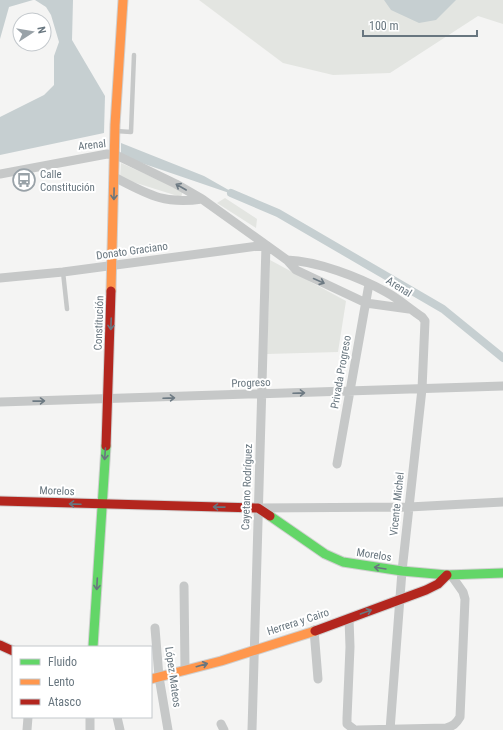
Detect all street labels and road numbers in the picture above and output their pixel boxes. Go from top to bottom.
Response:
street label: Arenal [77,137,107,153]
street label: Donato Graciano [95,239,169,262]
street label: Arenal [384,274,414,300]
street label: Constitución [92,295,106,351]
street label: Privada Progreso [328,334,354,410]
street label: Progreso [231,376,271,390]
street label: Cayetano Rodríguez [239,443,255,530]
street label: Vicente Michel [387,471,407,537]
street label: Morelos [39,484,75,498]
street label: Morelos [356,546,392,564]
street label: Herrera y Cairo [265,606,331,638]
street label: López Mateos [162,646,184,708]

